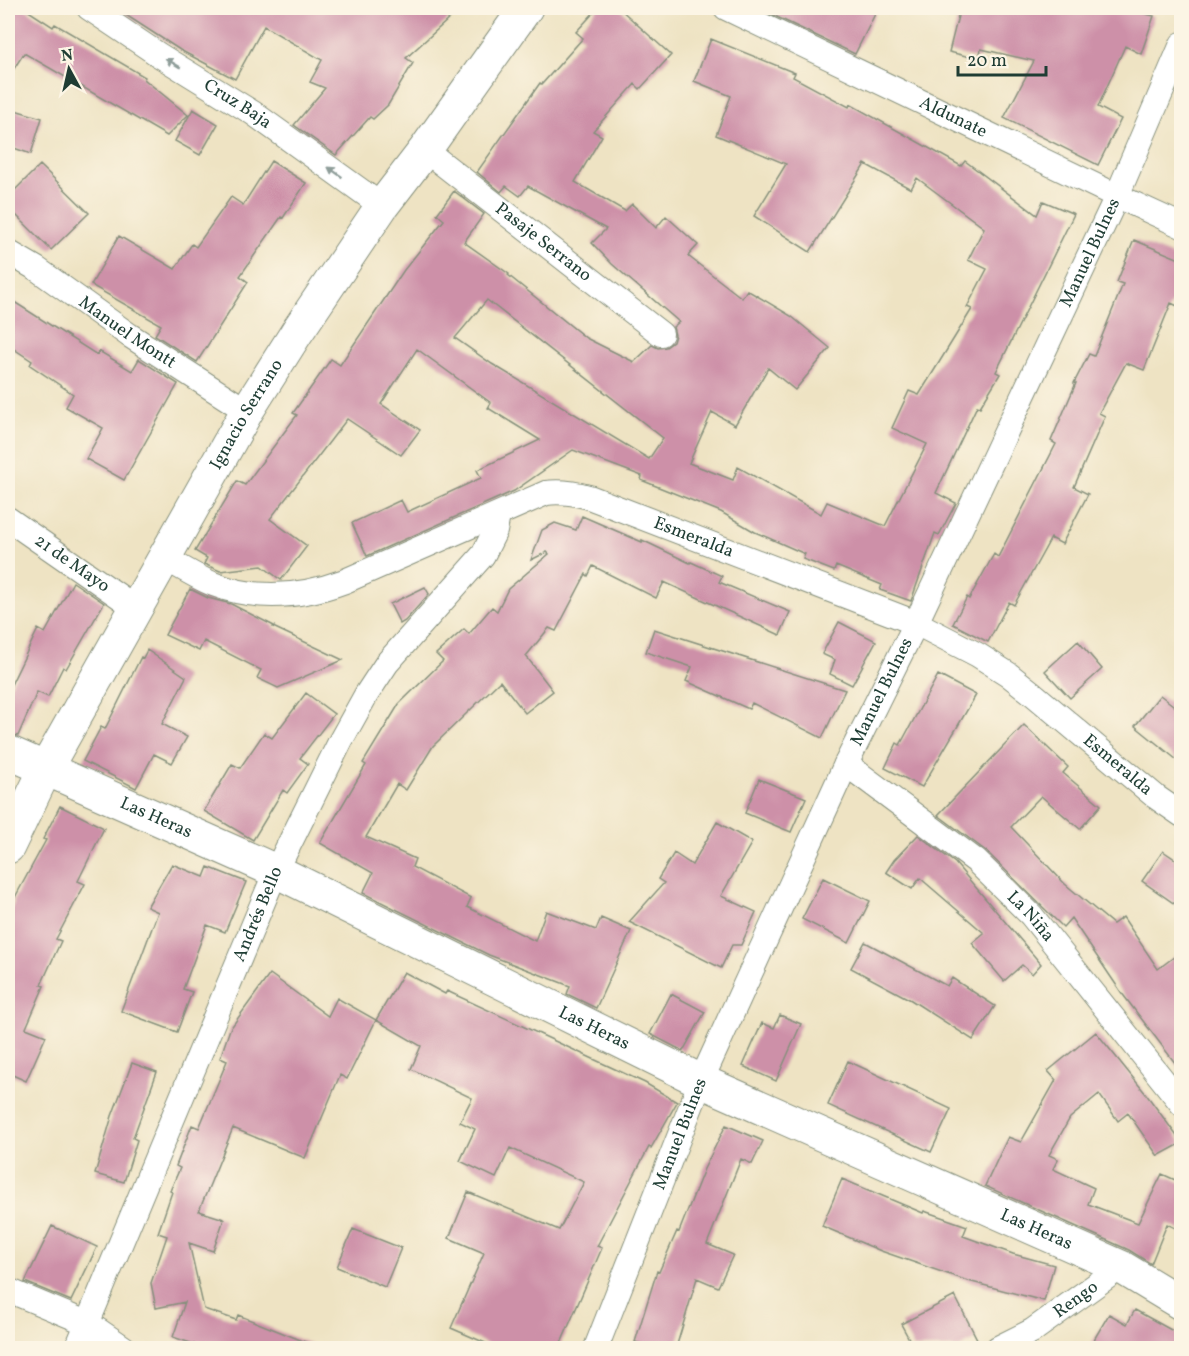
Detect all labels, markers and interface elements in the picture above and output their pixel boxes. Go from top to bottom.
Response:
north arrow [39,39,99,99]
scale bar [958,39,1046,77]
text: N [60,44,75,68]
text: 20 m [967,49,1007,74]
one-way arrow [165,58,181,69]
street label: Cruz Baja [199,73,277,135]
street label: Aldunate [915,90,991,144]
one-way arrow [327,166,343,178]
street label: Manuel Bulnes [1054,194,1127,312]
street label: Pasaje Serrano [490,197,597,288]
street label: Manuel Montt [73,290,181,375]
street label: Ignacio Serrano [204,354,289,474]
street label: Esmeralda [650,511,737,564]
street label: 21 de Mayo [29,528,115,599]
street label: Manuel Bulnes [844,633,919,750]
street label: Esmeralda [1077,728,1158,801]
street label: Las Heras [116,791,196,845]
street label: Andrés Bello [227,863,289,966]
street label: La Niña [1001,885,1060,947]
street label: Las Heras [554,1000,634,1056]
street label: Manuel Bulnes [647,1074,713,1193]
street label: Las Heras [996,1203,1076,1256]
street label: Rengo [1048,1275,1103,1324]

